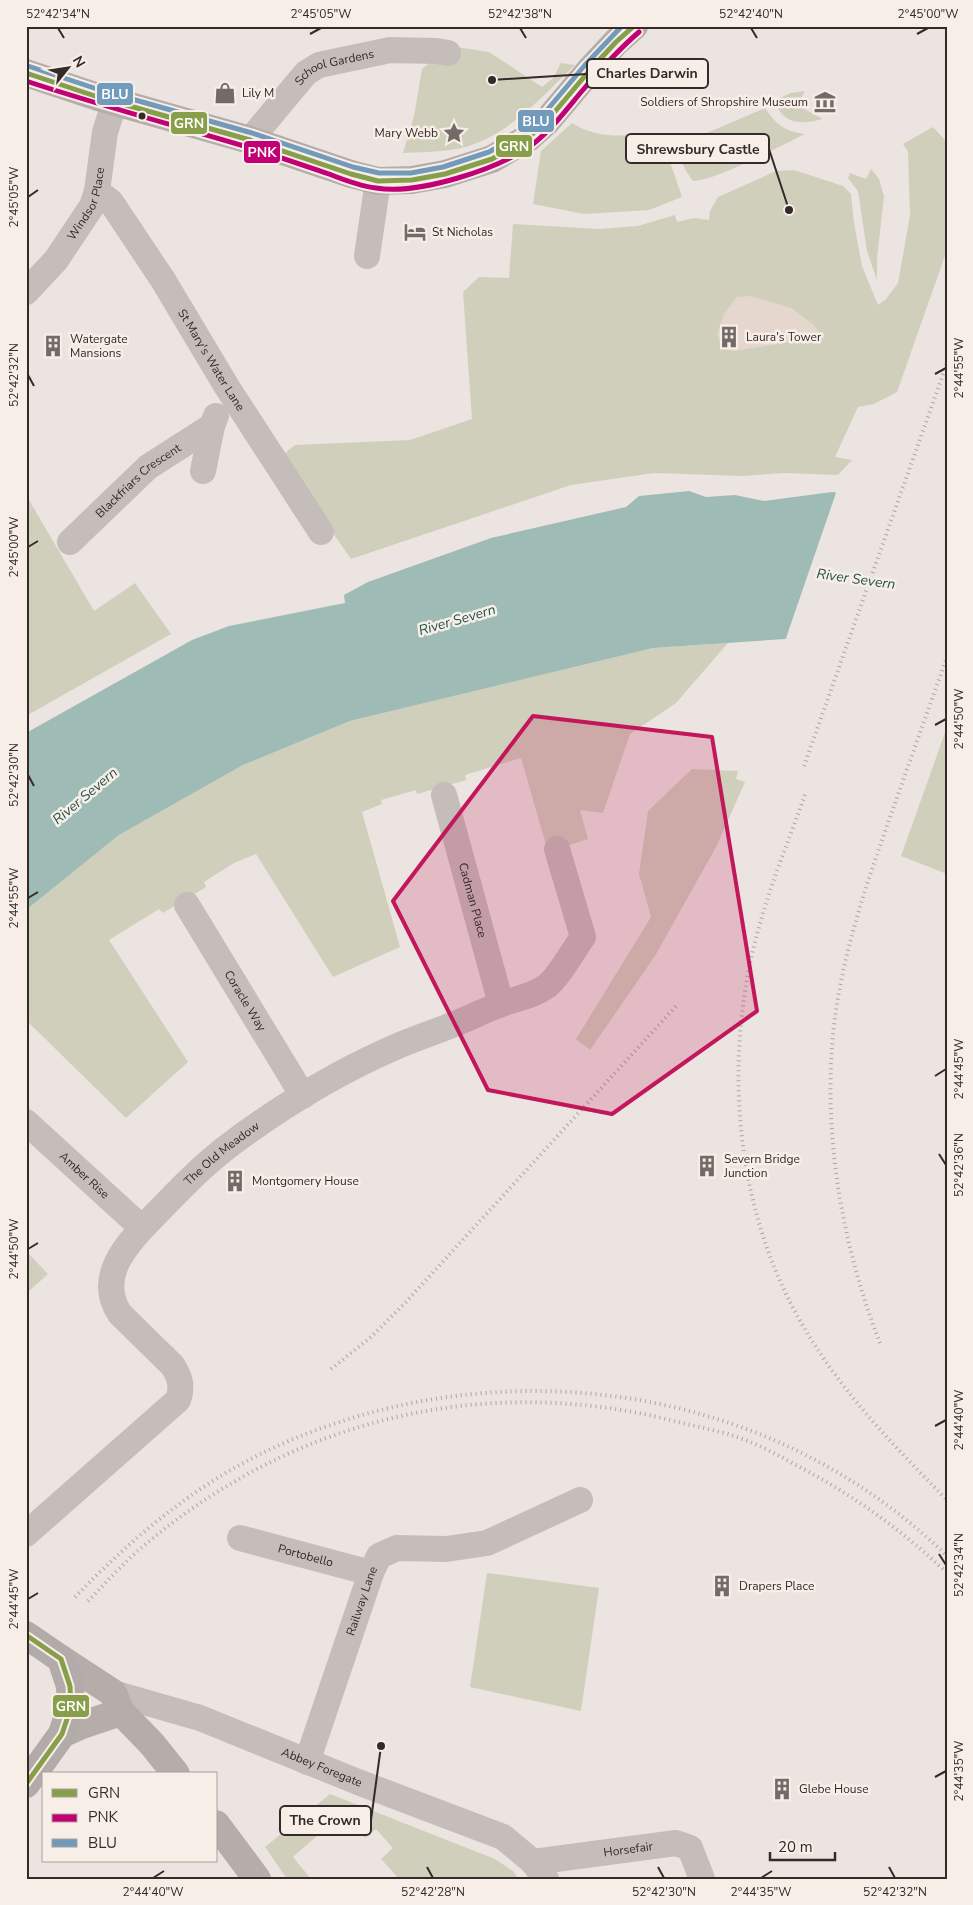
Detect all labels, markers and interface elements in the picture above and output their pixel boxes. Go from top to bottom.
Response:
text: 52°42'34"N [26,6,90,22]
text: 2°45'05"W [290,6,352,22]
text: 52°42'38"N [488,6,552,22]
text: 52°42'40"N [719,6,783,22]
text: 2°45'00"W [897,6,959,22]
north arrow [42,42,92,92]
street label: School Gardens [291,46,376,89]
text: N [68,52,90,71]
callout: Charles Darwin [587,59,708,88]
text: Charles Darwin [596,64,698,83]
shop icon: Lily M [212,80,238,106]
line badge: BLU [96,82,134,106]
text: BLU [101,85,129,104]
place label: Lily M [242,85,274,101]
museum icon: Soldiers of Shropshire Museum [812,89,838,115]
place label: Soldiers of Shropshire Museum [640,94,808,110]
line badge: BLU [517,109,555,133]
unlabelled marker [137,111,147,121]
line badge: GRN [170,111,208,135]
text: BLU [522,112,550,131]
text: GRN [174,114,204,133]
place icon: Mary Webb [441,120,467,146]
place label: Mary Webb [375,125,438,141]
line badge: GRN [495,134,533,158]
callout: Shrewsbury Castle [626,134,769,163]
text: GRN [499,137,529,156]
line badge: PNK [243,140,281,164]
text: Shrewsbury Castle [636,140,760,159]
text: PNK [248,143,277,162]
text: 2°45'05"W [6,166,22,228]
street label: Windsor Place [64,166,108,243]
hotel icon: St Nicholas [402,219,428,245]
place label: St Nicholas [432,224,493,240]
street label: St Mary's Water Lane [174,306,248,414]
building icon: Laura's Tower [716,324,742,350]
place label: Laura's Tower [746,329,822,345]
place label: Watergate Mansions [70,331,128,361]
building icon: Watergate Mansions [40,333,66,359]
text: 2°44'55"W [951,337,967,399]
text: 52°42'32"N [6,343,22,407]
street label: Blackfriars Crescent [92,440,185,521]
text: 2°45'00"W [6,516,22,578]
water label: River Severn [815,564,897,594]
water label: River Severn [416,600,498,640]
text: 2°44'50"W [951,688,967,750]
text: 52°42'30"N [6,743,22,807]
water label: River Severn [49,763,121,829]
street label: Cadman Place [455,861,491,940]
text: 2°44'55"W [6,867,22,929]
street label: Coracle Way [221,967,270,1035]
text: 2°44'45"W [951,1038,967,1100]
street label: The Old Meadow [181,1118,263,1189]
text: 52°42'36"N [951,1133,967,1197]
street label: Amber Rise [56,1148,113,1202]
place label: Severn Bridge Junction [723,1151,800,1181]
building icon: Severn Bridge Junction [694,1153,720,1179]
building icon: Montgomery House [222,1168,248,1194]
place label: Montgomery House [252,1173,359,1189]
text: 2°44'50"W [6,1218,22,1280]
text: 2°44'40"W [951,1389,967,1451]
text: 52°42'34"N [951,1533,967,1597]
street label: Portobello [276,1541,335,1571]
street label: Railway Lane [342,1564,381,1638]
text: 2°44'45"W [6,1568,22,1630]
building icon: Drapers Place [709,1573,735,1599]
place label: Drapers Place [739,1578,814,1594]
line badge: GRN [52,1694,90,1718]
text: GRN [56,1697,86,1716]
text: 2°44'35"W [951,1740,967,1802]
street label: Abbey Foregate [279,1744,365,1791]
legend [42,1772,218,1862]
building icon: Glebe House [769,1776,795,1802]
place label: Glebe House [799,1781,869,1797]
text: GRN [88,1783,120,1803]
callout: The Crown [280,1806,371,1835]
text: PNK [88,1807,119,1827]
text: The Crown [289,1811,361,1830]
scale bar [770,1830,836,1862]
text: BLU [88,1833,117,1853]
text: 20 m [778,1837,813,1857]
street label: Horsefair [602,1838,655,1861]
text: 2°44'40"W [122,1884,184,1900]
text: 52°42'28"N [401,1884,465,1900]
text: 52°42'30"N [632,1884,696,1900]
text: 2°44'35"W [730,1884,792,1900]
text: 52°42'32"N [863,1884,927,1900]

